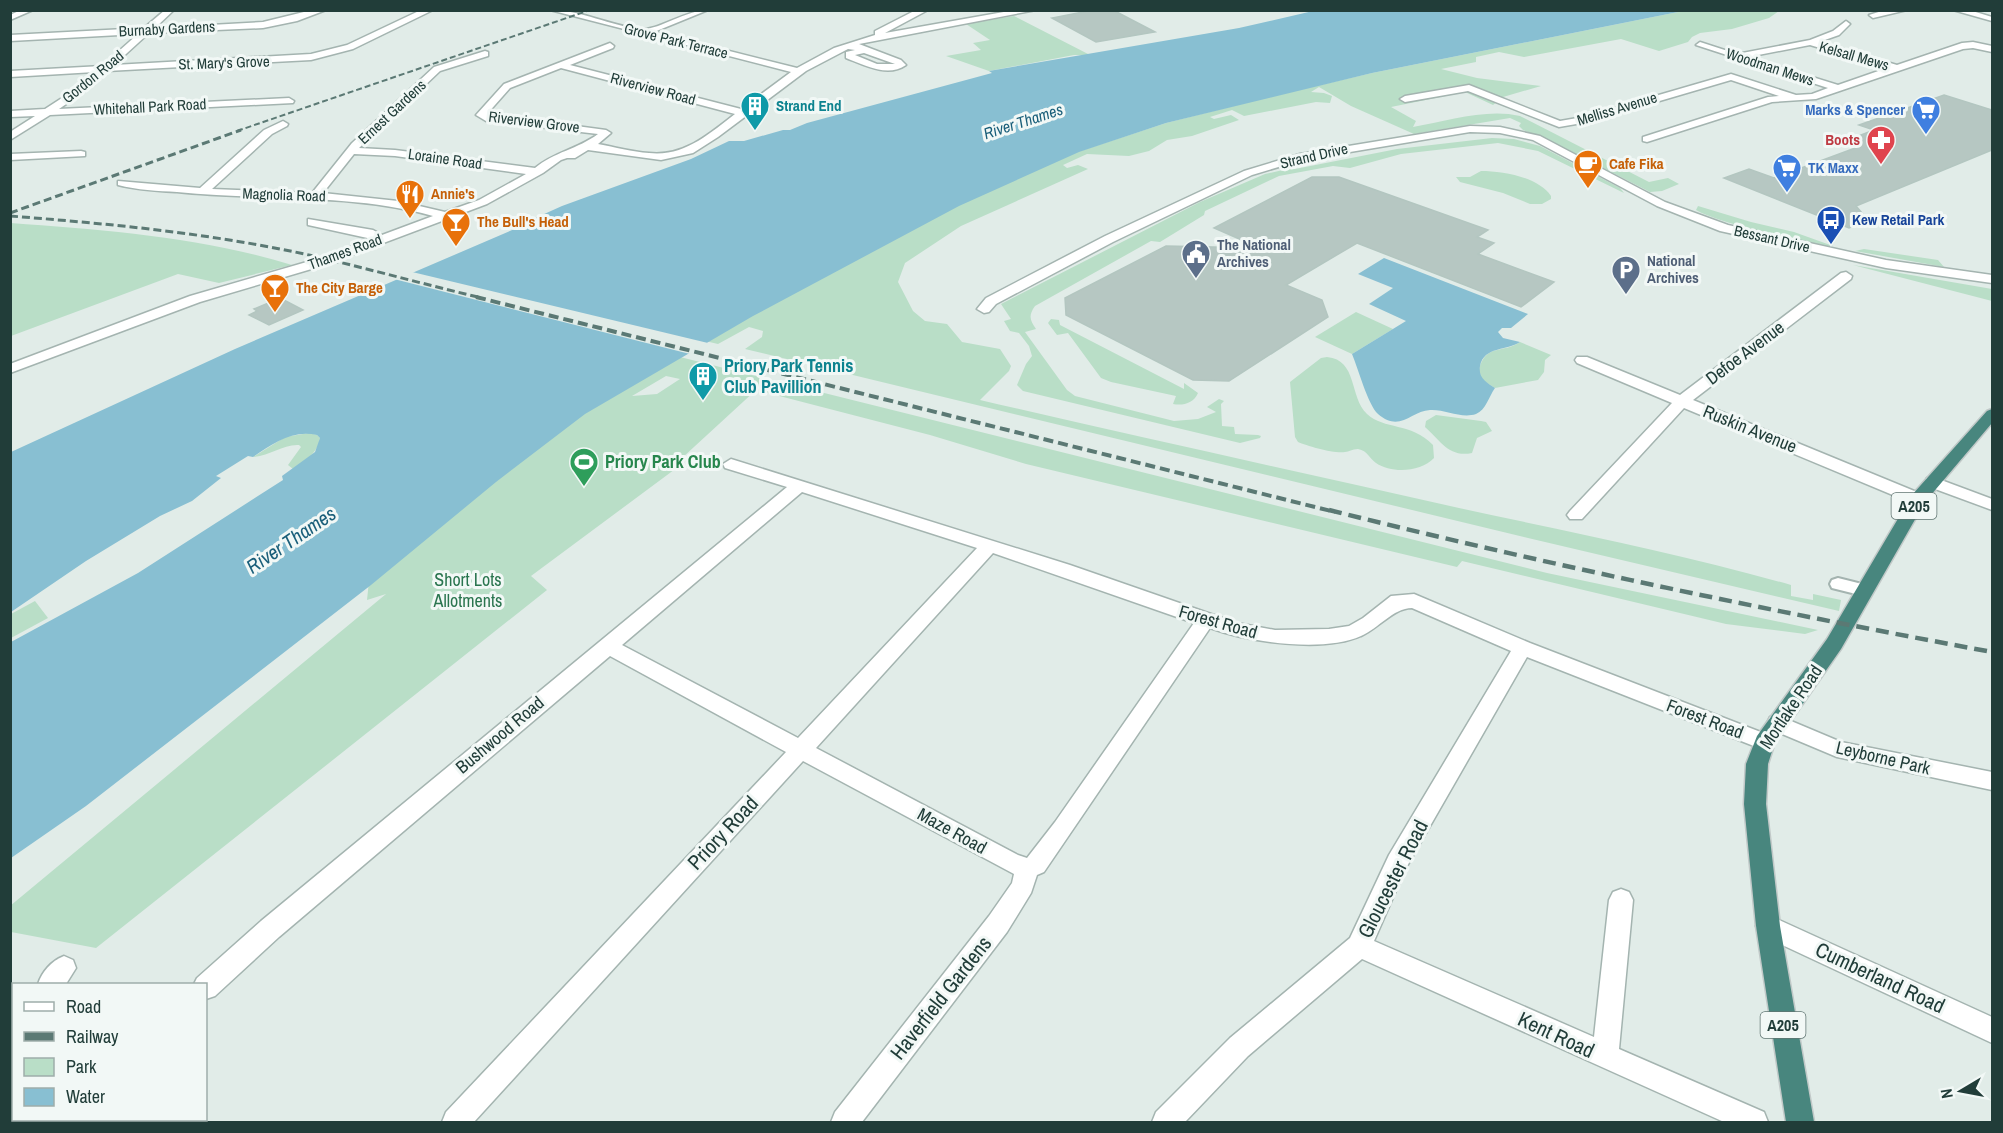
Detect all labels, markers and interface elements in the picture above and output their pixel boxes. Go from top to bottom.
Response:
street label: Burnaby Gardens [118,15,216,42]
street label: Grove Park Terrace [622,17,730,64]
street label: Kelsall Mews [1817,36,1892,76]
street label: Woodman Mews [1723,42,1817,91]
street label: Gordon Road [57,45,128,108]
street label: St. Mary's Grove [178,50,270,75]
street label: Riverview Road [608,67,698,110]
street label: Ernest Gardens [353,75,430,149]
street label: Melliss Avenue [1574,86,1660,131]
building icon: Strand End [739,90,771,132]
street label: Whitehall Park Road [93,93,207,120]
supermarket icon: Marks & Spencer [1910,94,1942,136]
place label: Strand End [776,95,842,116]
water label: River Thames [981,98,1066,144]
place label: Marks & Spencer [1805,99,1905,120]
street label: Riverview Grove [487,106,581,138]
pharmacy icon: Boots [1865,124,1897,166]
place label: Boots [1825,129,1860,150]
street label: Strand Drive [1278,137,1350,174]
street label: Loraine Road [407,143,483,174]
cafe icon: Cafe Fika [1572,148,1604,190]
supermarket icon: TK Maxx [1771,152,1803,194]
place label: Cafe Fika [1609,153,1664,174]
place label: TK Maxx [1808,157,1859,178]
restaurant icon: Annie's [394,178,426,220]
street label: Magnolia Road [242,183,326,206]
place label: Annie's [431,183,475,204]
bus stop icon: Kew Retail Park [1815,204,1847,246]
bar icon: The Bull's Head [440,206,472,248]
place label: Kew Retail Park [1852,209,1944,230]
place label: The Bull's Head [477,211,569,232]
street label: Bessant Drive [1732,220,1812,257]
street label: Thames Road [305,228,385,275]
place label: The National Archives [1217,234,1291,272]
public building icon: The National Archives [1180,238,1212,280]
place label: National Archives [1647,250,1699,288]
parking icon: National Archives [1610,254,1642,296]
bar icon: The City Barge [259,272,291,314]
place label: The City Barge [296,277,383,298]
street label: Defoe Avenue [1700,315,1789,390]
place label: Priory Park Tennis Club Pavillion [724,353,853,399]
building icon: Priory Park Tennis Club Pavillion [687,360,719,402]
street label: Ruskin Avenue [1700,398,1801,459]
sports icon: Priory Park Club [568,446,600,488]
place label: Priory Park Club [605,449,721,474]
road number: A205 [1892,493,1936,519]
water label: River Thames [241,500,341,579]
park label: Short Lots Allotments [433,567,502,613]
street label: Forest Road [1176,598,1260,645]
street label: Mortlake Road [1753,660,1828,753]
street label: Bushwood Road [450,690,549,779]
street label: Forest Road [1663,692,1747,745]
street label: Leyborne Park [1834,735,1933,781]
street label: Priory Road [681,789,765,876]
street label: Maze Road [913,801,991,860]
street label: Gloucester Road [1350,815,1435,943]
street label: Haverfield Gardens [883,930,998,1065]
street label: Cumberland Road [1811,935,1950,1020]
legend [12,983,207,1121]
text: Road [66,994,101,1019]
street label: Kent Road [1513,1004,1599,1065]
road number: A205 [1760,1012,1806,1038]
text: Railway [66,1024,119,1049]
text: Park [66,1054,97,1079]
north arrow [1931,1061,1991,1121]
text: Water [66,1084,105,1109]
text: N [1935,1087,1958,1100]

